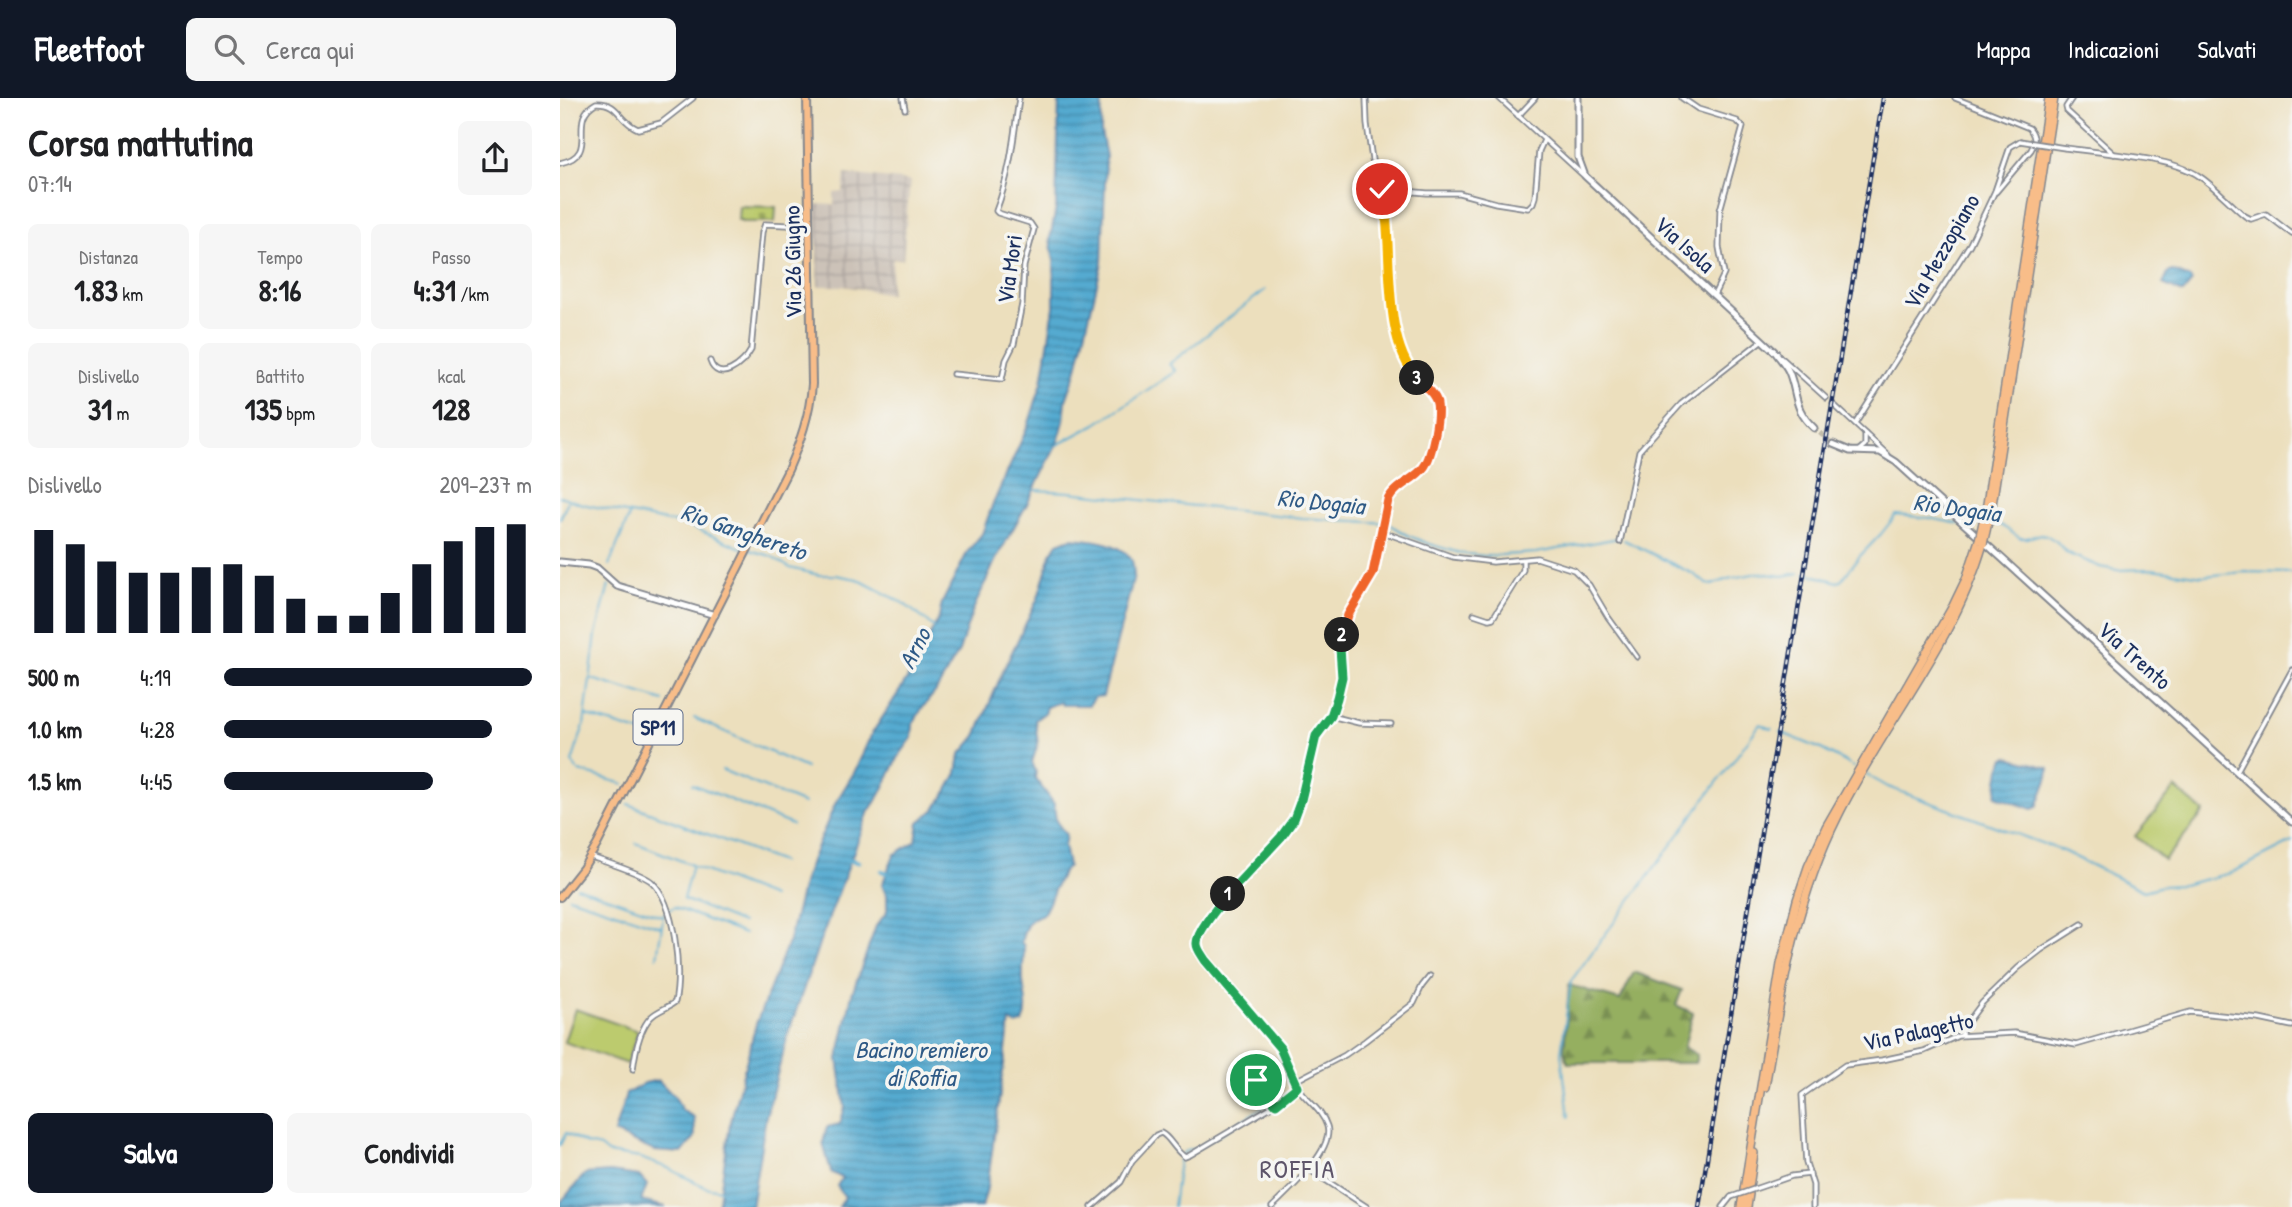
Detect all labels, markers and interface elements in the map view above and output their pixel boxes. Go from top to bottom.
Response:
search box [186,18,676,81]
text: Fleetfoot [35,27,144,71]
icon: search [210,30,248,68]
text: Cerca qui [266,32,355,67]
text: Mappa [1976,33,2030,65]
text: Indicazioni [2068,33,2160,65]
text: Salvati [2198,33,2257,65]
text: Corsa mattutina [28,116,253,168]
button: share [458,121,532,195]
pin [1352,159,1412,219]
text: 07:14 [28,168,72,199]
icon: check [1363,170,1401,208]
street label: Via Mezzopiano [1896,188,1986,314]
street label: Via 26 Giugno [776,205,808,319]
street label: Via Isola [1648,209,1722,279]
street label: Via Mori [989,233,1029,305]
text: Distanza [79,244,138,270]
text: Tempo [257,244,303,270]
text: Passo [432,244,471,270]
text: 1.83 [74,270,118,310]
text: 8:16 [259,270,301,310]
text: 4:31 [413,270,456,310]
text: km [118,281,143,307]
text: /km [456,281,489,307]
pin: 3 [1400,360,1434,396]
text: Dislivello [78,363,139,389]
text: Battito [256,363,304,389]
text: kcal [437,363,465,389]
text: 3 [1412,364,1421,390]
text: 31 [88,389,112,429]
text: 135 [245,389,282,429]
text: 128 [432,389,470,429]
text: m [112,400,129,426]
text: bpm [282,400,315,426]
text: Dislivello [28,469,102,500]
text: 209–237 m [439,469,532,500]
water label: Rio Dogaia [1276,481,1369,523]
water label: Rio Dogaia [1911,485,2005,530]
water label: Rio Ganghereto [677,495,813,569]
street label: Via Trento [2092,614,2178,696]
pin: 2 [1324,618,1360,652]
water label: Arno [890,620,939,674]
text: 2 [1337,621,1346,647]
text: 500 m [28,662,79,693]
text: 4:19 [140,662,171,693]
road number: SP11 [634,710,682,744]
text: 1.0 km [28,714,82,745]
text: 4:28 [140,714,175,745]
text: 1.5 km [28,766,81,797]
text: 4:45 [140,766,172,797]
pin: 1 [1210,876,1246,912]
text: 1 [1224,880,1231,906]
street label: Via Palagetto [1860,1004,1976,1058]
water label: Bacino remiero di Roffia [855,1033,989,1093]
pin [1226,1050,1286,1110]
icon: arrive [1237,1061,1275,1099]
button: Salva [28,1113,273,1193]
button: Condividi [287,1113,532,1193]
district label: ROFFIA [1260,1151,1336,1186]

